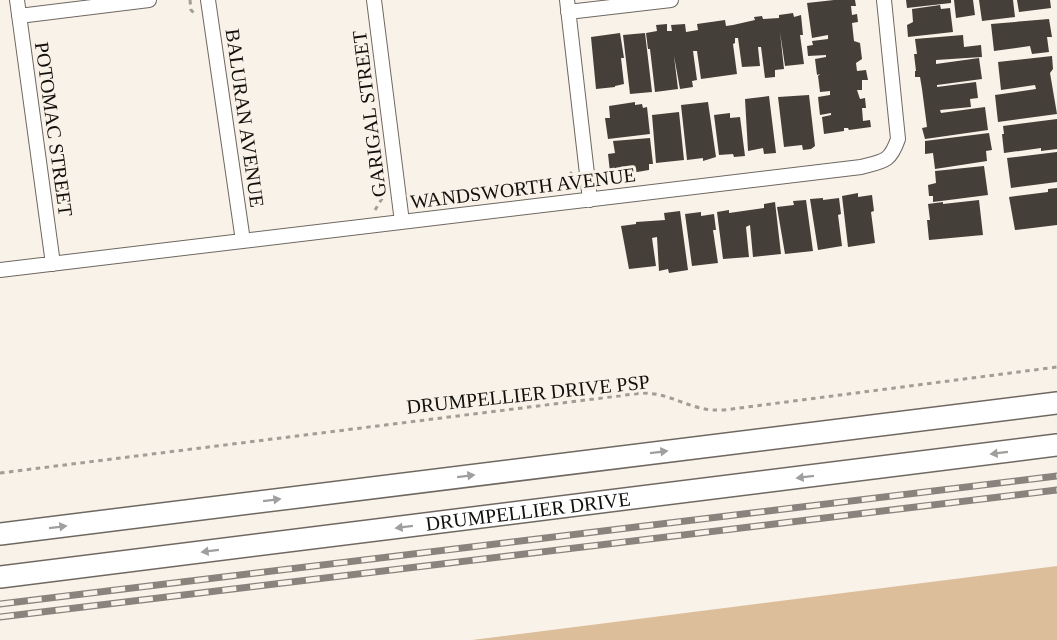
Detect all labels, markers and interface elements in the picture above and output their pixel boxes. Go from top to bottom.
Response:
street label: BALURAN AVENUE [222,27,268,209]
street label: GARIGAL STREET [348,29,390,199]
street label: POTOMAC STREET [31,40,77,218]
street label: WANDSWORTH AVENUE [409,163,637,213]
street label: DRUMPELLIER DRIVE PSP [405,370,651,418]
one-way arrow [650,447,669,457]
one-way arrow [989,448,1008,457]
one-way arrow [456,471,475,481]
one-way arrow [796,472,815,481]
street label: DRUMPELLIER DRIVE [424,487,632,535]
one-way arrow [263,496,282,505]
one-way arrow [49,522,68,532]
one-way arrow [394,522,413,532]
one-way arrow [200,546,219,556]

